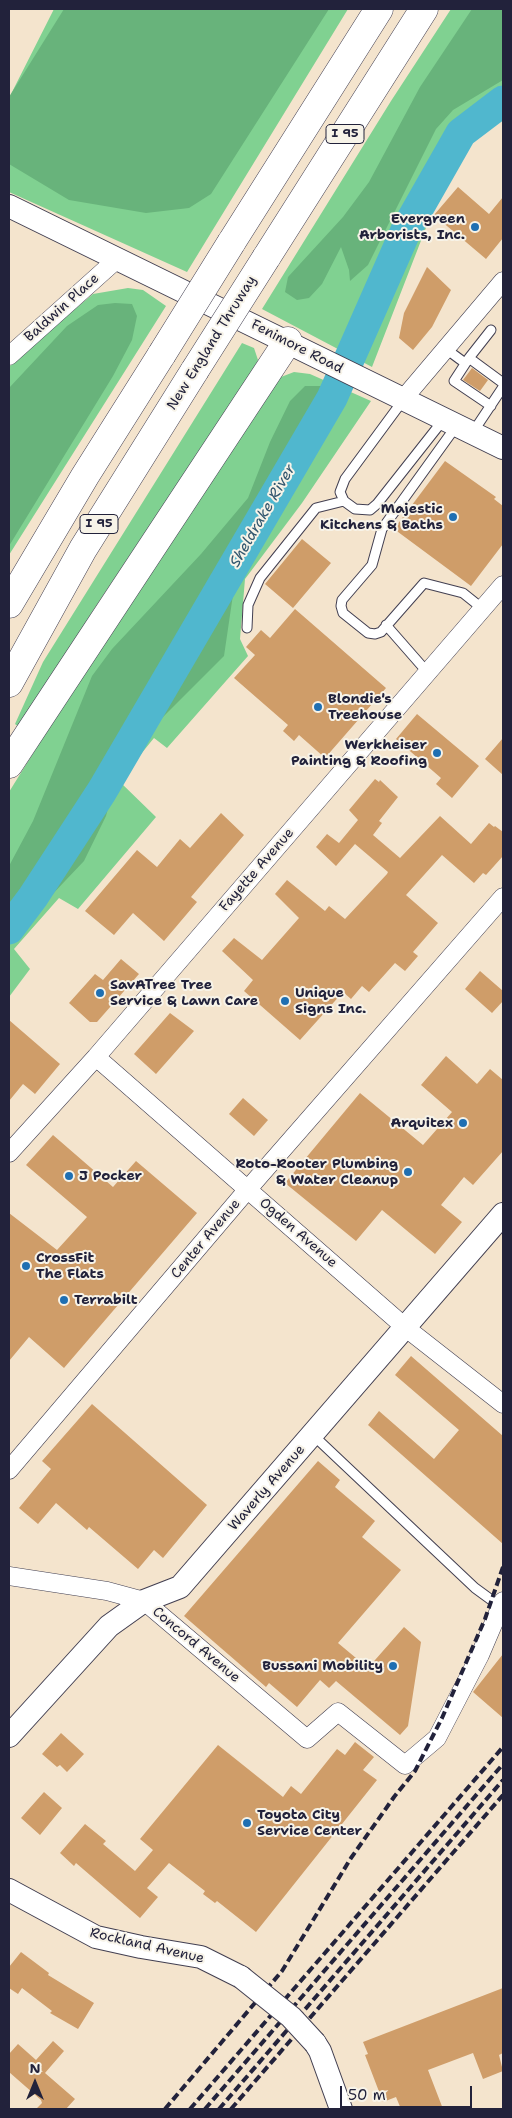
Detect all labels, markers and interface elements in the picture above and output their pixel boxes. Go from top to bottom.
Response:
road number: I 95 [326,125,364,144]
place label: Evergreen Arborists, Inc. [359,211,465,243]
marker: Evergreen Arborists, Inc. [469,221,481,233]
street label: Baldwin Place [21,270,103,346]
street label: New England Thruway [164,273,260,413]
street label: Fenimore Road [248,317,346,377]
water label: Sheldrake River [226,461,300,571]
place label: Majestic Kitchens & Baths [320,501,443,534]
marker: Majestic Kitchens & Baths [447,511,459,523]
road number: I 95 [80,514,118,534]
place label: Blondie's Treehouse [328,691,402,724]
marker: Blondie's Treehouse [312,701,324,713]
place label: Werkheiser Painting & Roofing [291,737,427,770]
marker: Werkheiser Painting & Roofing [431,747,443,759]
street label: Fayette Avenue [216,825,298,915]
place label: SavATree Tree Service & Lawn Care [110,977,258,1010]
place label: Unique Signs Inc. [295,985,366,1018]
marker: SavATree Tree Service & Lawn Care [94,987,106,999]
marker: Unique Signs Inc. [279,995,291,1007]
place label: Arquitex [391,1115,453,1131]
marker: Arquitex [457,1117,469,1129]
place label: Roto-Rooter Plumbing & Water Cleanup [235,1156,398,1188]
marker: Roto-Rooter Plumbing & Water Cleanup [402,1166,414,1178]
place label: J Pocker [79,1168,142,1184]
marker: J Pocker [63,1170,75,1182]
street label: Ogden Avenue [256,1195,340,1271]
street label: Center Avenue [168,1196,244,1282]
place label: CrossFit The Flats [36,1250,104,1282]
marker: CrossFit The Flats [20,1260,32,1272]
place label: Terrabilt [74,1292,137,1308]
marker: Terrabilt [58,1294,70,1306]
street label: Waverly Avenue [225,1442,309,1534]
street label: Concord Avenue [149,1603,243,1687]
place label: Bussani Mobility [262,1658,383,1674]
marker: Bussani Mobility [387,1660,399,1672]
place label: Toyota City Service Center [257,1807,362,1840]
marker: Toyota City Service Center [241,1817,253,1829]
street label: Rockland Avenue [88,1925,206,1967]
north arrow [10,2058,60,2108]
text: N [29,2059,41,2077]
scale bar [342,2076,474,2108]
text: 50 m [348,2085,386,2105]

